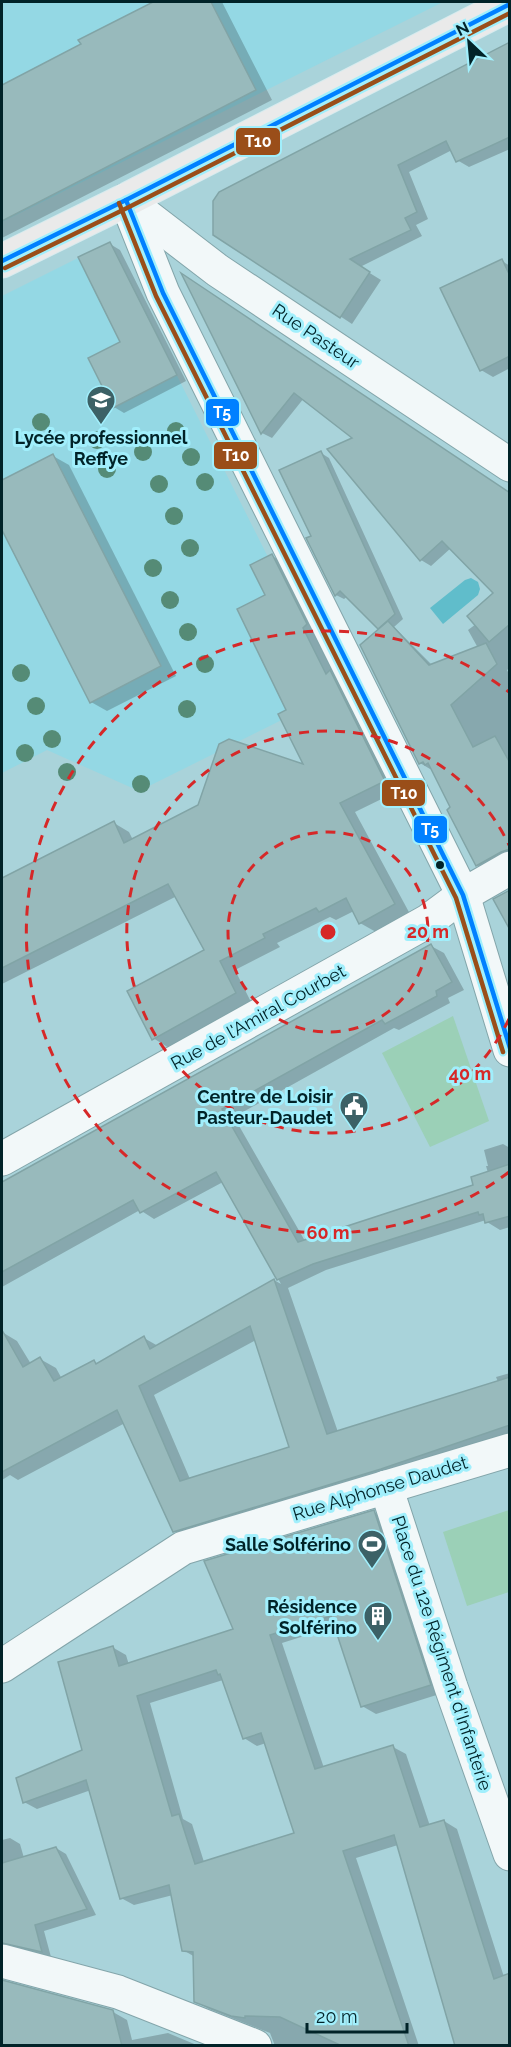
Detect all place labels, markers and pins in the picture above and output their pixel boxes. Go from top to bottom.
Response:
school or university icon: Lycée professionnel Reffye [85,384,117,426]
place label: Lycée professionnel Reffye [15,427,188,469]
unlabelled marker [434,859,446,871]
centre of rings [318,922,338,942]
place label: Centre de Loisir Pasteur-Daudet [196,1086,333,1128]
public building icon: Centre de Loisir Pasteur-Daudet [338,1090,370,1132]
sports icon: Salle Solférino [356,1528,388,1570]
place label: Salle Solférino [225,1534,351,1555]
place label: Résidence Solférino [267,1596,357,1638]
building icon: Résidence Solférino [362,1600,394,1642]

